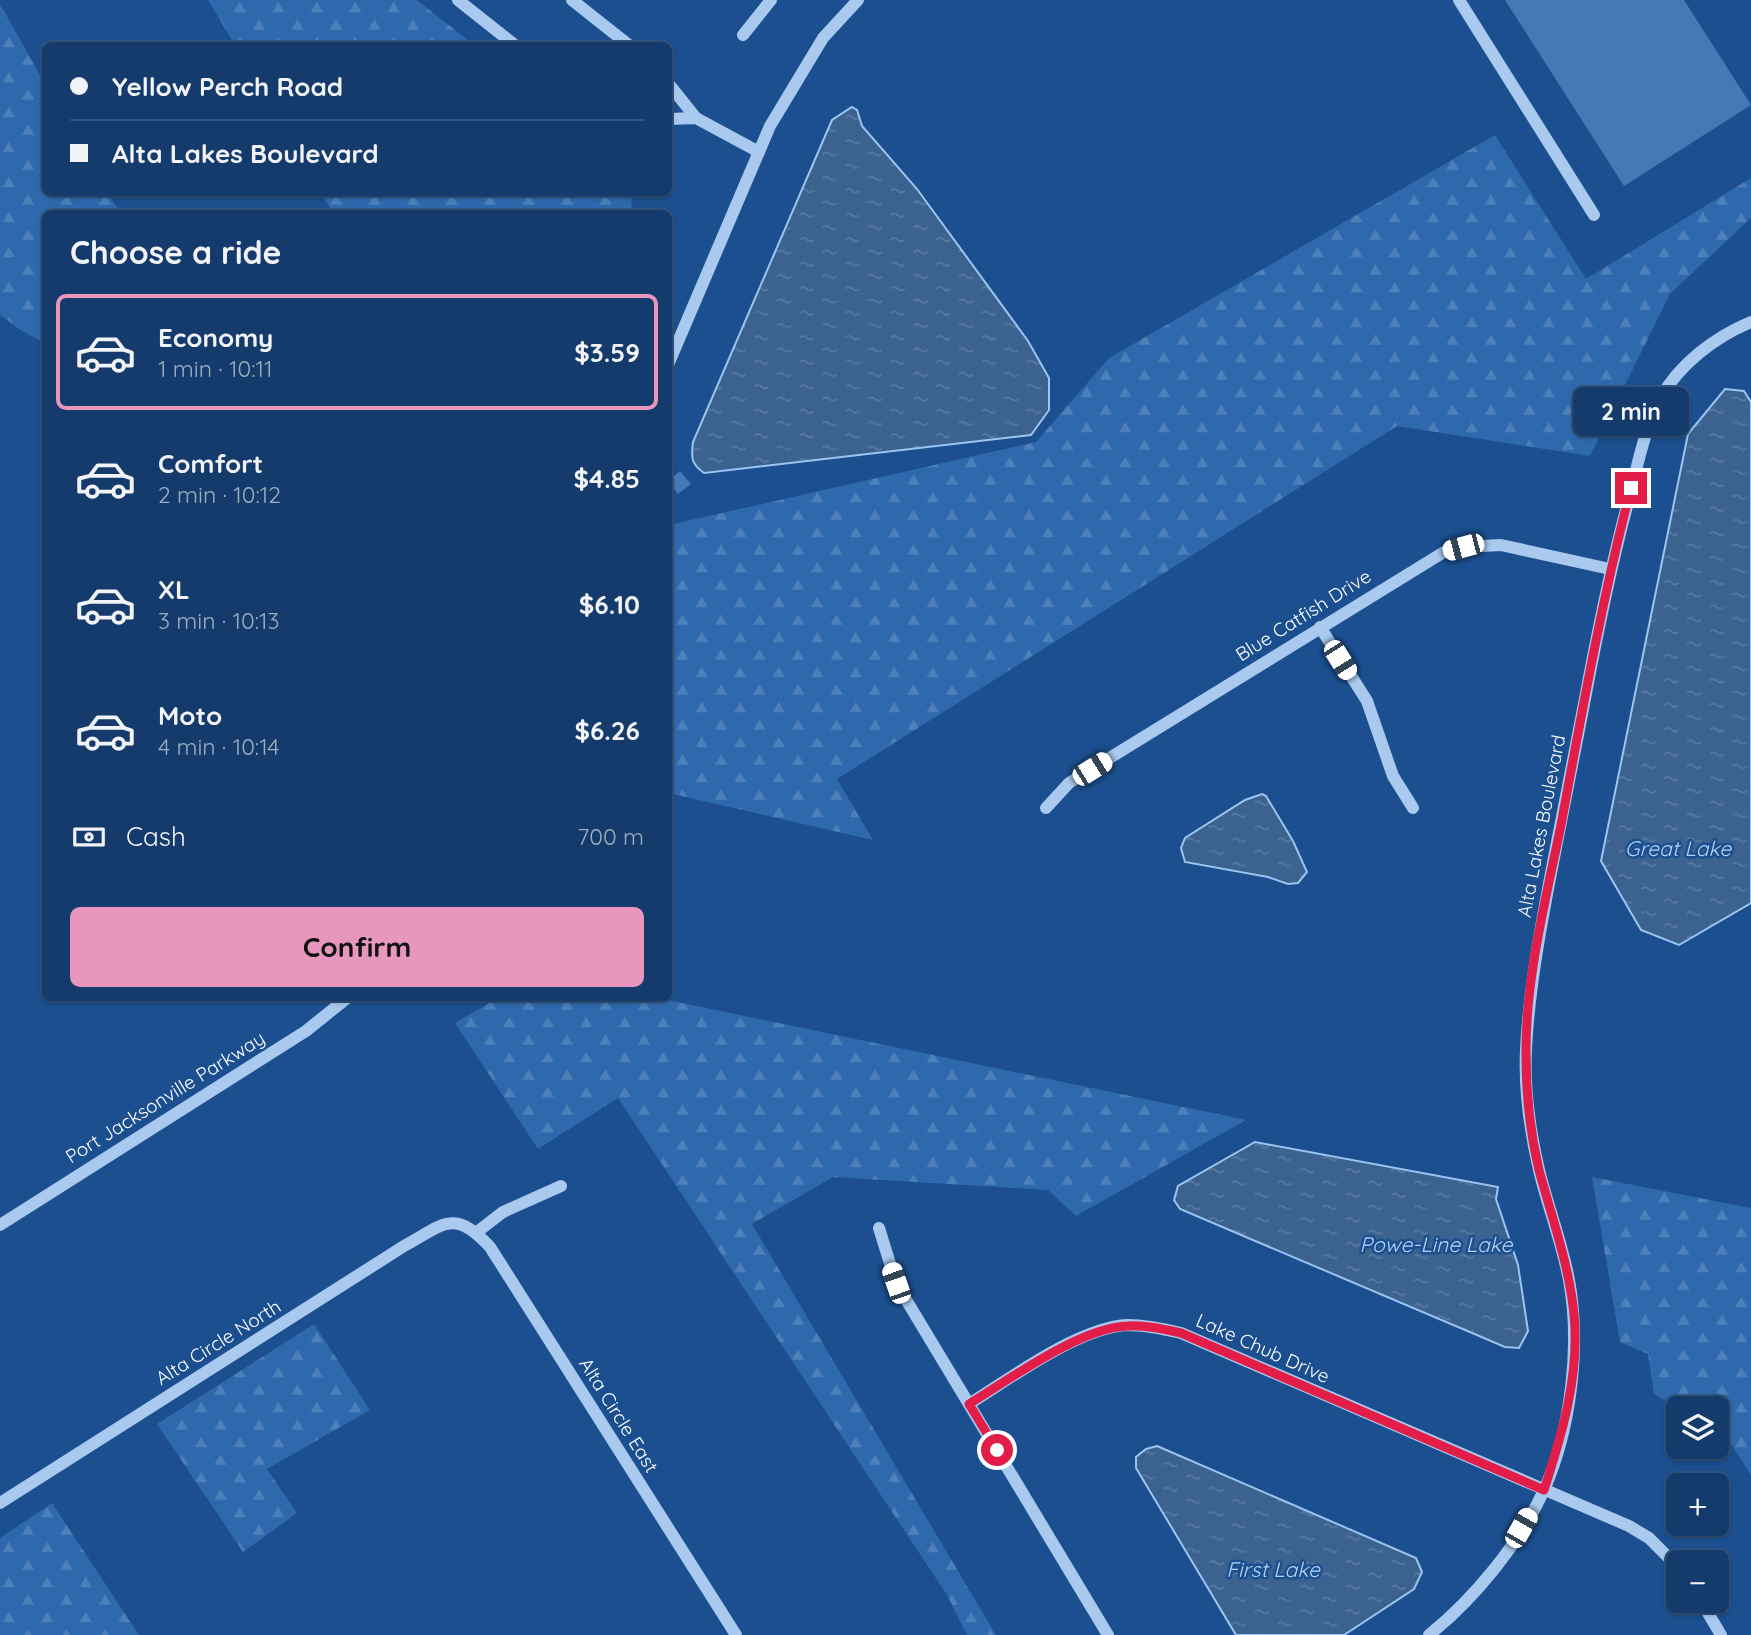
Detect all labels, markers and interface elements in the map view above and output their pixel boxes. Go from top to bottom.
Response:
text: Yellow Perch Road [112,70,343,103]
text: Alta Lakes Boulevard [112,137,379,170]
text: Choose a ride [70,232,282,272]
icon: car [74,321,137,384]
text: Economy [158,321,273,354]
text: $3.59 [574,336,640,369]
text: 1 min · 10:11 [158,354,273,383]
callout: 2 min [1573,386,1689,435]
text: 2 min [1601,397,1661,426]
icon: car [74,447,137,510]
text: Comfort [158,447,263,480]
text: $4.85 [573,462,640,495]
route end [1615,472,1647,504]
text: 2 min · 10:12 [158,480,281,509]
car [1440,531,1487,563]
street label: Blue Catfish Drive [1231,564,1375,666]
icon: car [74,573,137,636]
text: XL [158,573,190,606]
text: $6.10 [579,588,640,621]
text: 3 min · 10:13 [158,606,280,635]
car [1320,637,1361,683]
icon: car [74,699,137,762]
text: Moto [158,699,222,732]
text: $6.26 [574,714,640,747]
text: 4 min · 10:14 [158,732,279,761]
street label: Alta Lakes Boulevard [1512,733,1570,919]
car [1069,749,1116,789]
icon: cash [70,818,108,856]
text: Cash [126,820,186,853]
text: 700 m [578,822,644,851]
water label: Great Lake [1625,835,1732,861]
button: Confirm [70,907,644,987]
street label: Port Jacksonville Parkway [61,1026,269,1168]
water label: Powe-Line Lake [1360,1231,1514,1257]
car [880,1260,913,1306]
street label: Alta Circle North [151,1294,285,1390]
street label: Lake Chub Drive [1192,1308,1334,1388]
street label: Alta Circle East [574,1353,664,1477]
map controls [1666,1396,1729,1613]
button: layers [1666,1396,1729,1459]
route start [981,1434,1013,1466]
button: + [1666,1473,1729,1536]
car [1502,1505,1541,1551]
button: − [1666,1550,1729,1613]
water label: First Lake [1226,1556,1321,1582]

